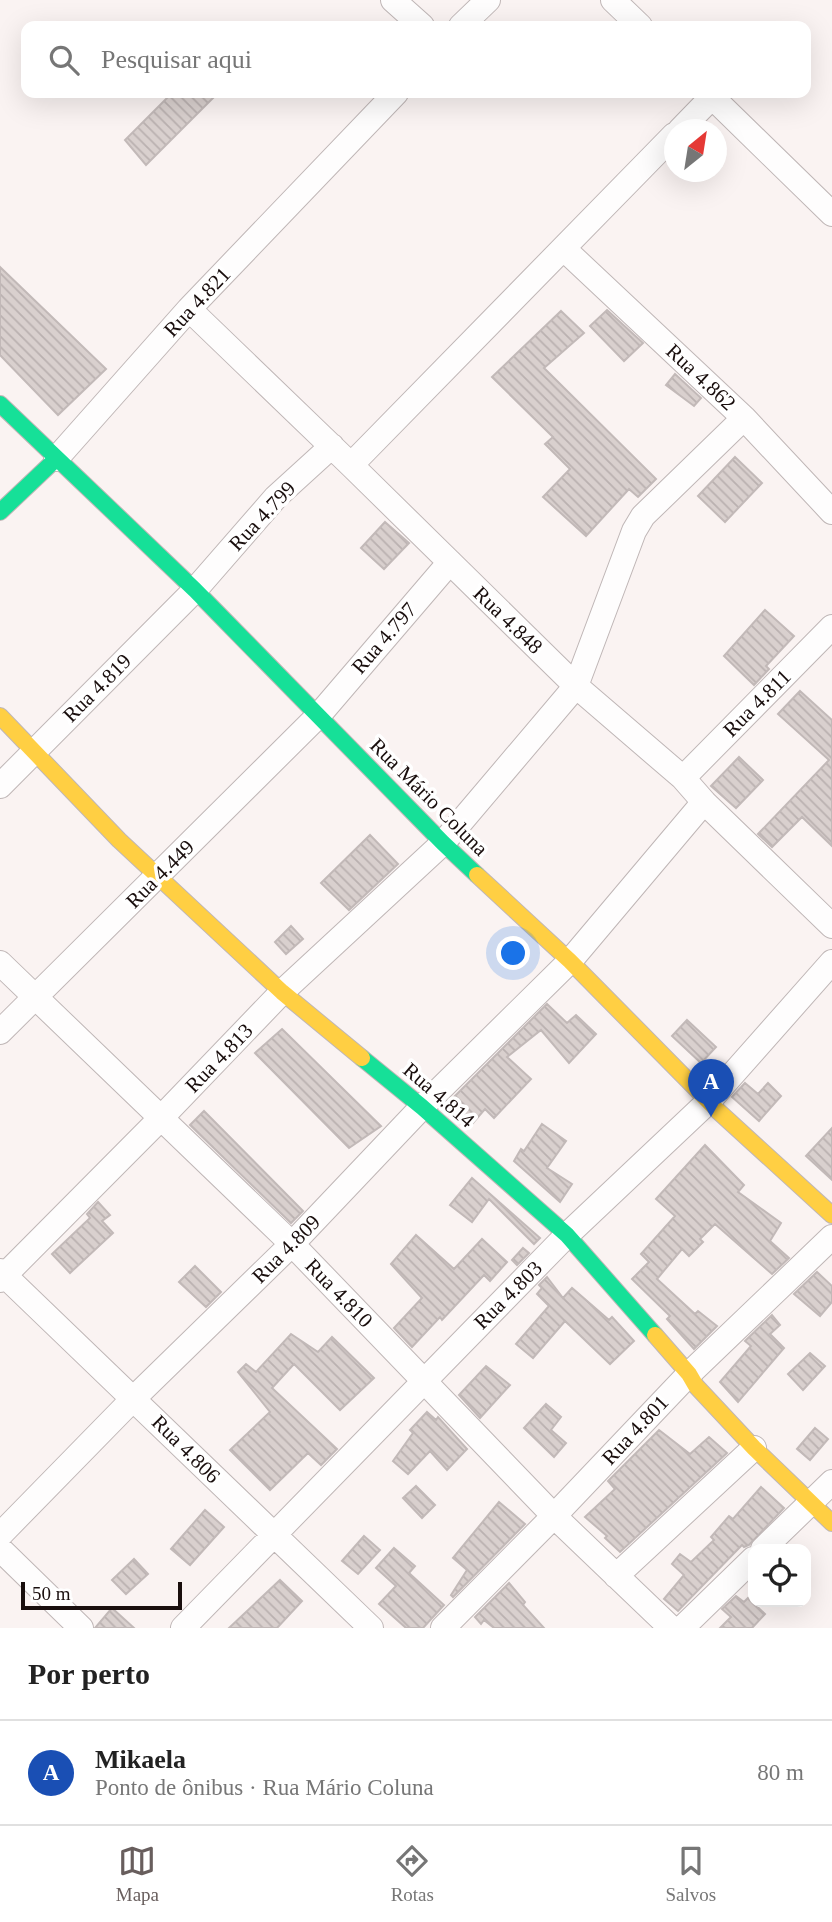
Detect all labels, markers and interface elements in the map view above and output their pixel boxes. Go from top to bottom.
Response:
search box [21,21,811,98]
icon: search [45,41,83,79]
text: Pesquisar aqui [101,45,252,74]
north arrow [664,119,727,182]
street label: Rua 4.821 [159,262,235,342]
street label: Rua 4.862 [661,339,741,415]
street label: Rua 4.799 [224,476,300,556]
street label: Rua 4.848 [469,581,547,659]
street label: Rua 4.797 [347,598,421,678]
street label: Rua 4.819 [58,649,136,727]
street label: Rua 4.811 [718,664,796,742]
street label: Rua Mário Coluna [365,733,493,861]
street label: Rua 4.449 [121,835,199,913]
your location [496,936,530,970]
street label: Rua 4.813 [180,1019,258,1097]
street label: Rua 4.814 [399,1058,480,1133]
pin: A [688,1059,734,1117]
street label: Rua 4.809 [247,1210,325,1288]
street label: Rua 4.810 [300,1254,378,1332]
street label: Rua 4.803 [469,1256,547,1334]
street label: Rua 4.801 [597,1390,673,1470]
street label: Rua 4.806 [147,1410,225,1488]
map controls [748,1544,811,1607]
button: locate [748,1544,811,1607]
scale bar [21,1579,182,1611]
text: 50 m [32,1583,71,1604]
text: Por perto [28,1657,150,1690]
text: Mikaela [95,1745,186,1774]
text: A [43,1760,59,1785]
text: 80 m [757,1760,804,1785]
text: Ponto de ônibus · Rua Mário Coluna [95,1775,434,1800]
tab: Mapa [116,1842,159,1906]
tab: Rotas [391,1842,434,1906]
tab: Salvos [665,1842,716,1906]

